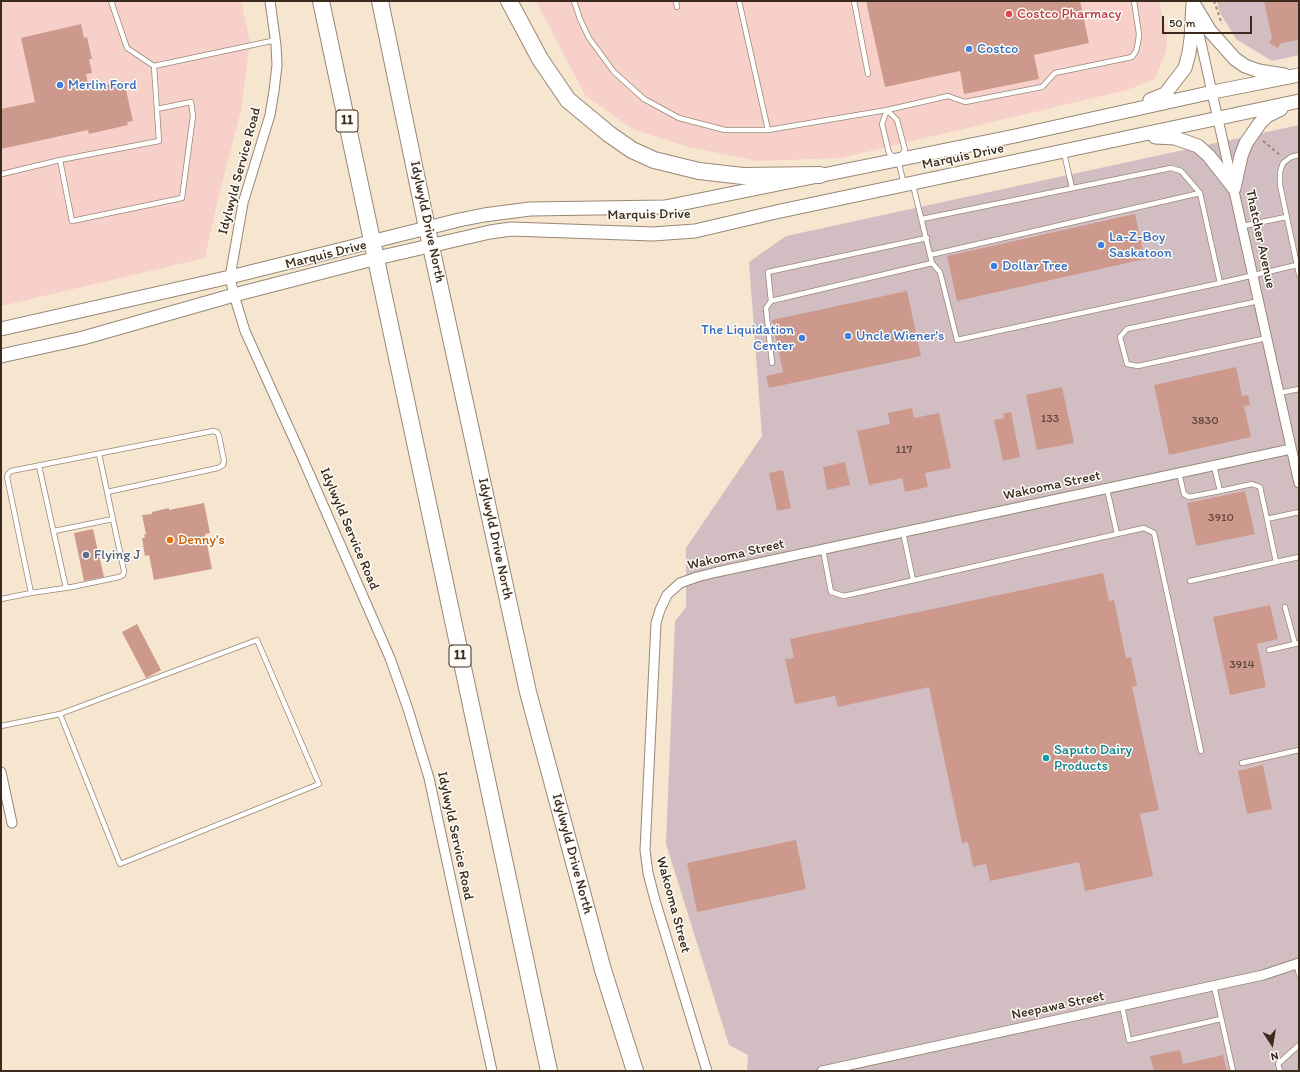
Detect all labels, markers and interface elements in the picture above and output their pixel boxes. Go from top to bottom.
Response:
place label: Costco Pharmacy [1017,6,1121,22]
scale bar [1164,8,1254,34]
marker: Costco Pharmacy [1004,9,1014,19]
text: 50 m [1169,16,1195,30]
place label: Costco [977,41,1018,57]
marker: Costco [964,44,974,54]
place label: Merlin Ford [68,77,137,93]
marker: Merlin Ford [55,80,65,90]
street label: Idylwyld Service Road [215,105,265,237]
road number: 11 [336,110,358,132]
street label: Marquis Drive [921,140,1005,174]
street label: Idylwyld Drive North [406,160,448,284]
street label: Thatcher Avenue [1241,188,1279,290]
street label: Marquis Drive [607,206,691,224]
place label: La-Z-Boy Saskatoon [1109,229,1172,262]
street label: Marquis Drive [284,237,368,273]
marker: La-Z-Boy Saskatoon [1096,240,1106,250]
place label: Dollar Tree [1002,258,1068,274]
marker: Dollar Tree [989,261,999,271]
place label: The Liquidation Center [701,322,794,354]
place label: Uncle Wiener's [856,328,944,344]
marker: Uncle Wiener's [843,331,853,341]
marker: The Liquidation Center [797,333,807,343]
house number: 133 [1041,412,1059,426]
house number: 3830 [1191,414,1219,428]
house number: 117 [895,443,913,457]
street label: Idylwyld Service Road [316,465,382,593]
street label: Wakooma Street [1002,467,1102,505]
street label: Idylwyld Drive North [474,477,516,601]
house number: 3910 [1208,511,1234,525]
place label: Denny's [178,532,225,548]
marker: Denny's [165,535,175,545]
street label: Wakooma Street [686,536,786,574]
place label: Flying J [94,547,140,563]
marker: Flying J [81,550,91,560]
road number: 11 [449,645,471,667]
house number: 3914 [1229,658,1255,672]
place label: Saputo Dairy Products [1054,742,1132,774]
marker: Saputo Dairy Products [1041,753,1051,763]
street label: Idylwyld Service Road [433,770,477,902]
street label: Idylwyld Drive North [548,792,596,916]
street label: Wakooma Street [652,855,694,955]
street label: Neepawa Street [1010,988,1106,1024]
north arrow [1252,1024,1292,1064]
text: N [1270,1049,1280,1063]

